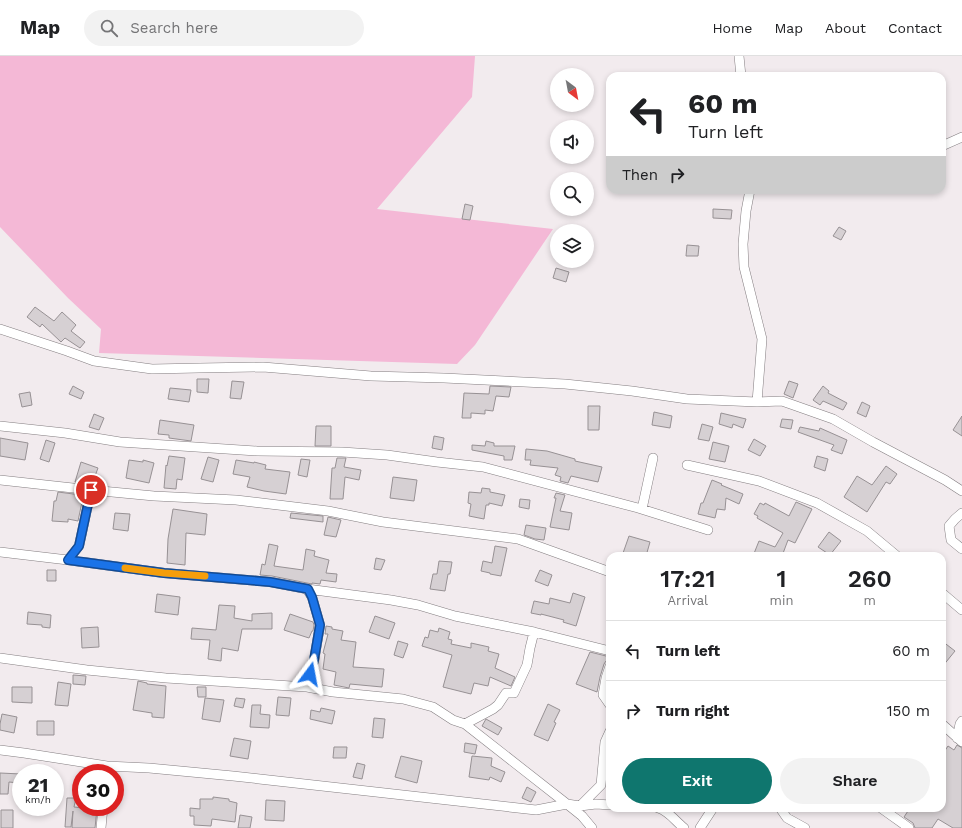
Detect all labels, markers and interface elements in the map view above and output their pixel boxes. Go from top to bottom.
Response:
search box [84,10,364,46]
text: Map [20,16,60,39]
icon: search [98,17,120,39]
text: Search here [130,19,218,37]
text: Home [712,20,752,36]
text: Map [774,20,803,36]
text: About [825,20,866,36]
text: Contact [888,20,942,36]
north arrow [550,68,594,112]
map controls [550,68,594,268]
text: 60 m [688,87,758,120]
icon: left [622,88,674,140]
button: sound [550,120,594,164]
text: Turn left [688,121,763,142]
icon: right [666,164,688,186]
text: Then [622,166,658,184]
button: search [550,172,594,216]
button: layers [550,224,594,268]
pin [74,473,108,507]
icon: arrive [80,479,102,501]
text: 17:21 [660,565,715,593]
text: 1 [777,565,787,593]
text: 260 [848,565,892,593]
text: Arrival [668,593,708,608]
text: min [770,593,793,608]
text: m [864,593,876,608]
icon: left [622,640,644,662]
text: Turn left [656,642,720,660]
text: 60 m [892,642,930,660]
position arrow [289,653,331,695]
icon: right [622,700,644,722]
text: Turn right [656,702,729,720]
text: 150 m [887,702,930,720]
button: Exit [622,758,772,804]
button: Share [780,758,930,804]
speed limit sign: 30 [72,764,124,816]
text: 21 [28,773,48,797]
text: km/h [25,794,51,805]

